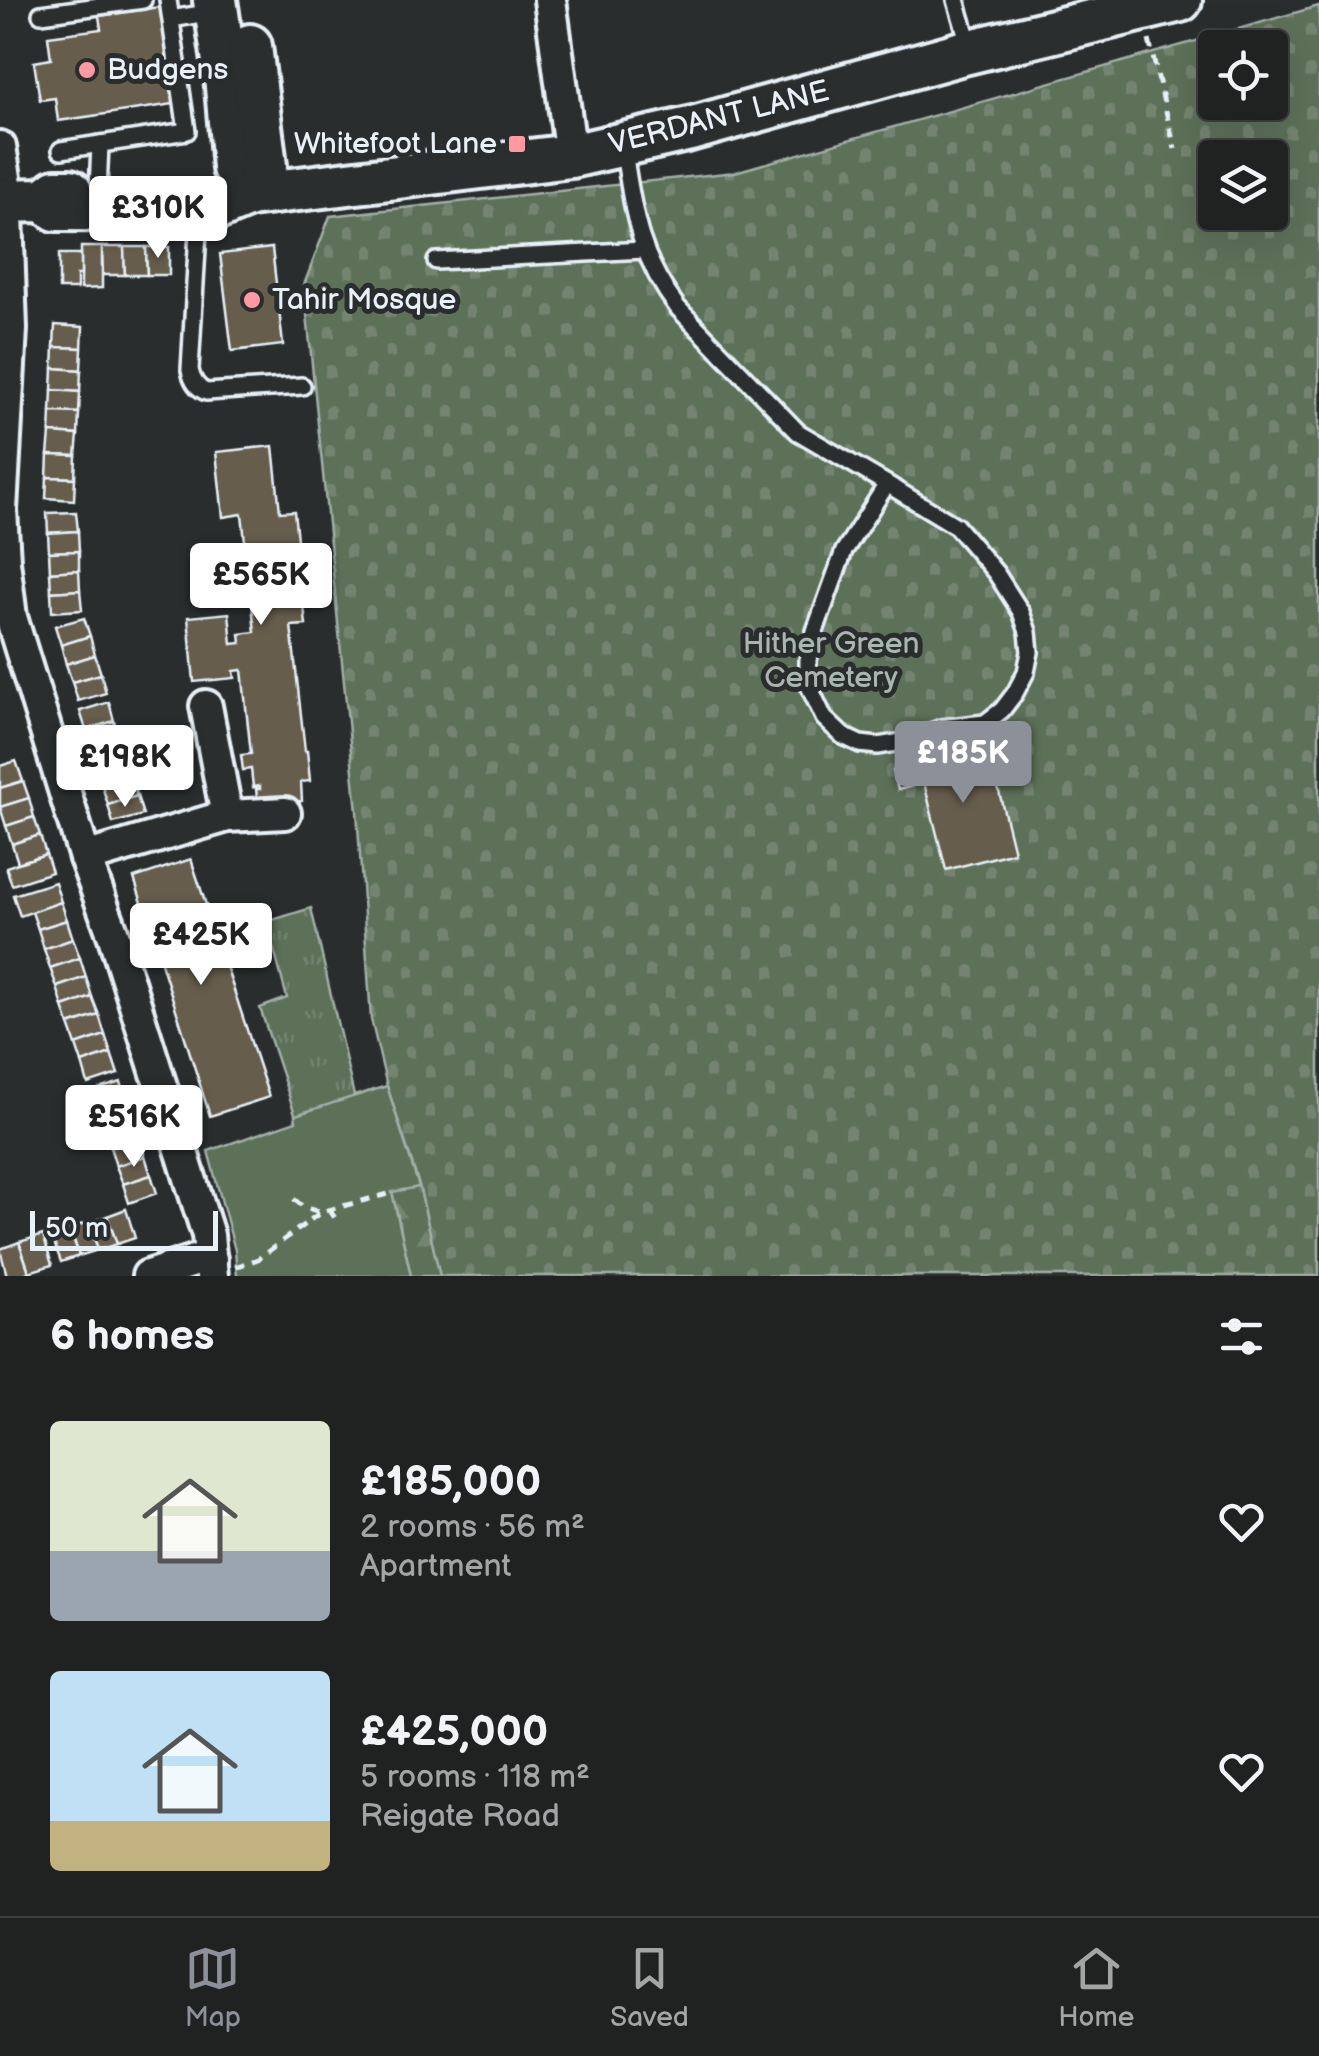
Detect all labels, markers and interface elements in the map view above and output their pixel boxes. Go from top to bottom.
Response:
map controls [1198,30,1288,230]
button: locate [1198,30,1288,120]
place label: Budgens [107,52,229,88]
marker: Budgens [76,59,98,81]
street label: VERDANT LANE [605,73,833,163]
place label: Whitefoot Lane [294,126,497,162]
marker: Whitefoot Lane [506,133,528,155]
button: layers [1198,140,1288,230]
pin: £310K [88,176,228,261]
text: £310K [111,189,205,228]
place label: Tahir Mosque [272,282,456,318]
marker: Tahir Mosque [241,289,263,311]
pin: £565K [191,543,331,628]
text: £565K [212,556,310,595]
park label: Hither Green Cemetery [743,626,919,696]
pin: £185K [893,721,1033,806]
pin: £198K [55,725,195,810]
text: £185K [917,734,1009,773]
text: £198K [78,738,172,777]
pin: £425K [131,903,271,988]
text: £425K [152,916,250,955]
pin: £516K [64,1085,204,1170]
text: £516K [88,1098,181,1137]
scale bar [30,1206,218,1250]
text: 50 m [45,1212,108,1245]
icon: filters [1214,1309,1269,1364]
text: 6 homes [50,1311,214,1362]
text: £185,000 [360,1457,541,1508]
icon: home [130,1461,250,1581]
icon: heart [1214,1494,1269,1549]
text: 2 rooms · 56 m² [360,1508,585,1547]
text: Apartment [360,1547,511,1586]
text: £425,000 [360,1707,548,1758]
icon: home [130,1711,250,1831]
icon: heart [1214,1744,1269,1799]
text: 5 rooms · 118 m² [360,1758,590,1797]
text: Reigate Road [360,1797,560,1836]
tab: Map [185,1941,241,2034]
tab: Saved [610,1941,689,2034]
tab: Home [1058,1941,1134,2034]

